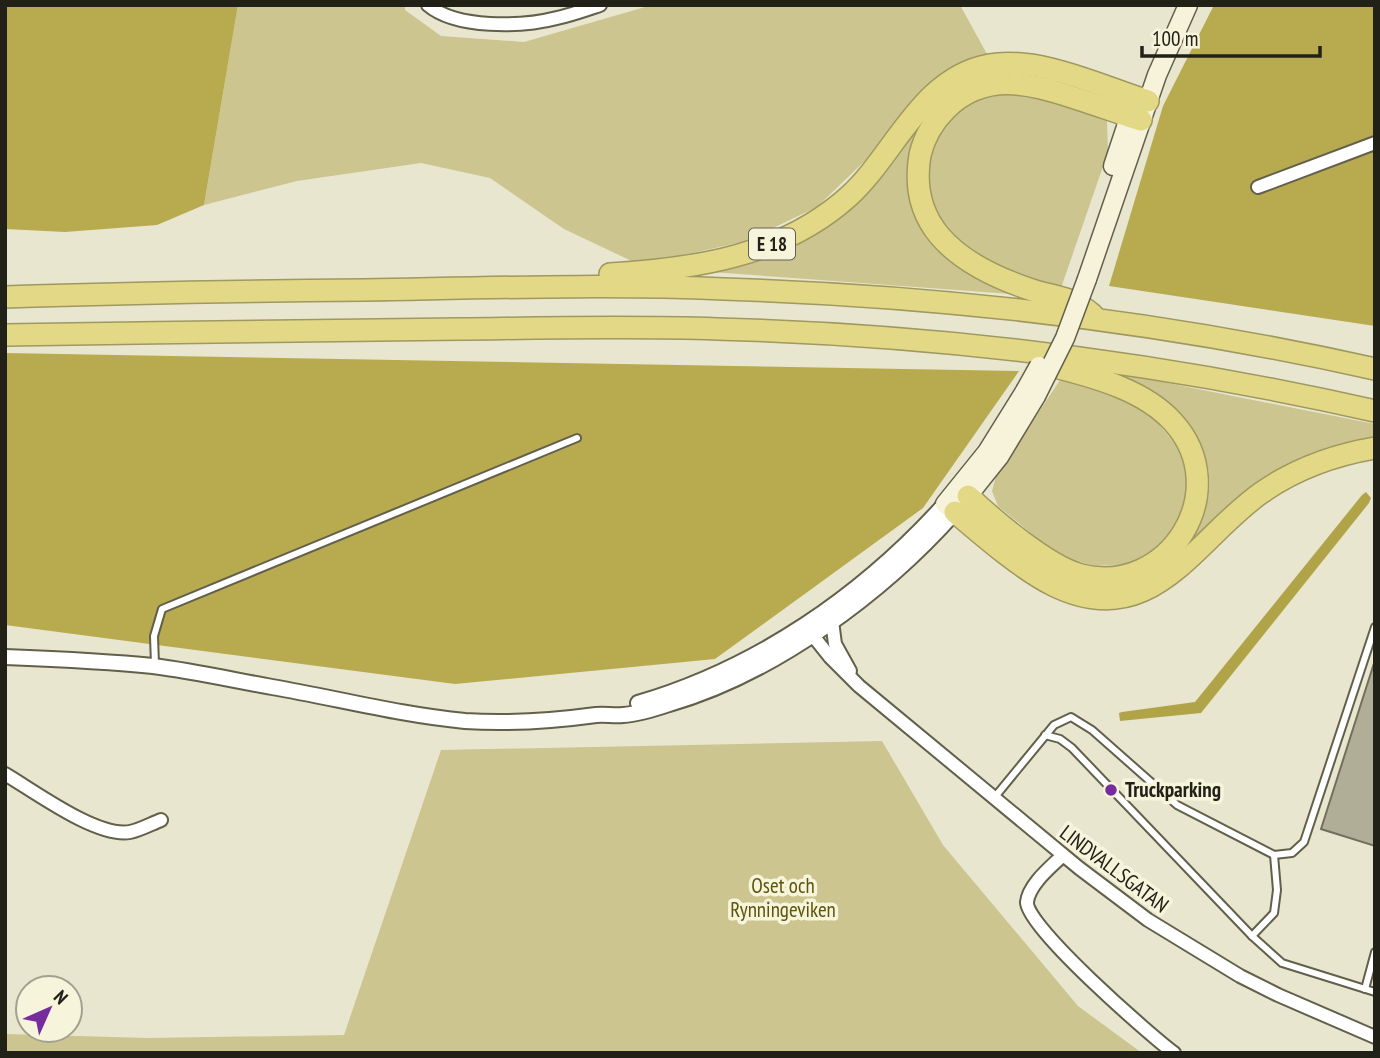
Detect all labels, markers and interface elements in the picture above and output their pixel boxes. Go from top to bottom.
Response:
scale bar [1142,14,1320,58]
text: 100 m [1152,25,1198,52]
road number: E 18 [749,228,795,260]
place label: Truckparking [1125,776,1221,803]
marker: Truckparking [1103,782,1119,798]
street label: LINDVALLSGATAN [1055,819,1174,918]
park label: Oset och Rynningeviken [730,872,836,923]
north arrow [14,974,84,1044]
text: N [49,985,73,1009]

